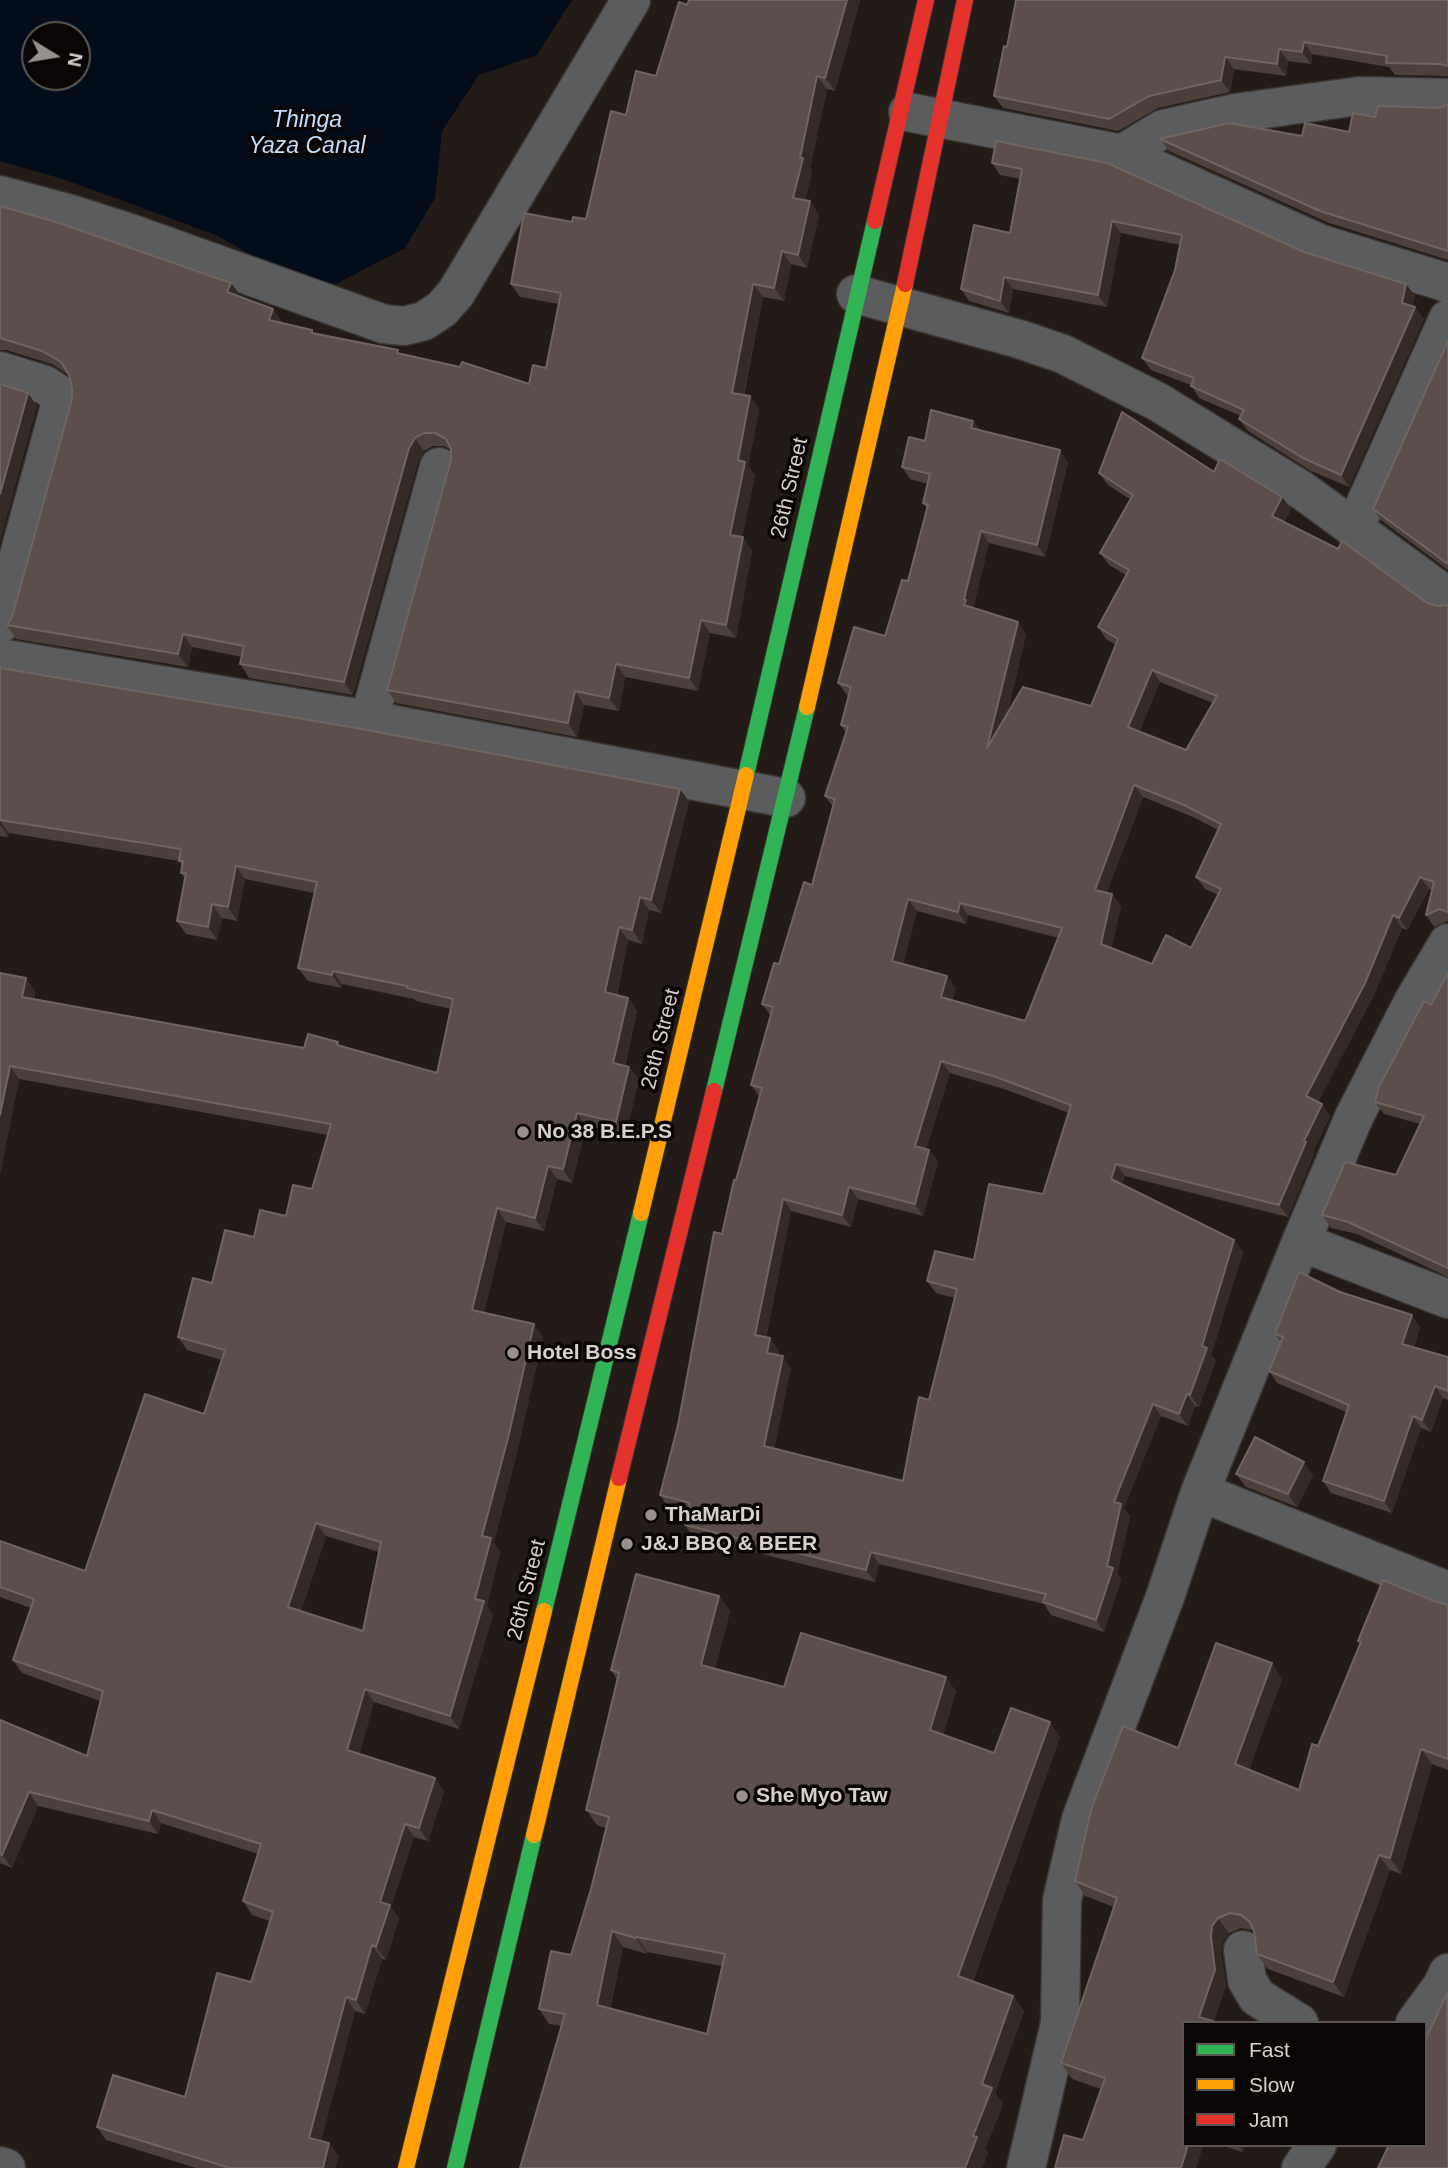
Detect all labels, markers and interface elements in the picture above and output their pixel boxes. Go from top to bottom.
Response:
north arrow [21,21,91,91]
text: N [64,51,87,68]
water label: Thinga Yaza Canal [248,107,366,161]
street label: 26th Street [766,435,814,541]
street label: 26th Street [636,986,686,1092]
place label: No 38 B.E.P.S [537,1119,672,1145]
marker: No 38 B.E.P.S [515,1124,531,1140]
place label: Hotel Boss [527,1340,637,1366]
marker: Hotel Boss [505,1345,521,1361]
place label: ThaMarDi [665,1502,761,1528]
marker: ThaMarDi [643,1507,659,1523]
place label: J&J BBQ & BEER [641,1531,817,1557]
marker: J&J BBQ & BEER [619,1536,635,1552]
street label: 26th Street [502,1537,552,1643]
place label: She Myo Taw [756,1783,887,1809]
marker: She Myo Taw [734,1788,750,1804]
legend [1182,2021,1427,2147]
text: Fast [1249,2038,1290,2061]
text: Slow [1249,2073,1295,2096]
text: Jam [1249,2108,1289,2131]

